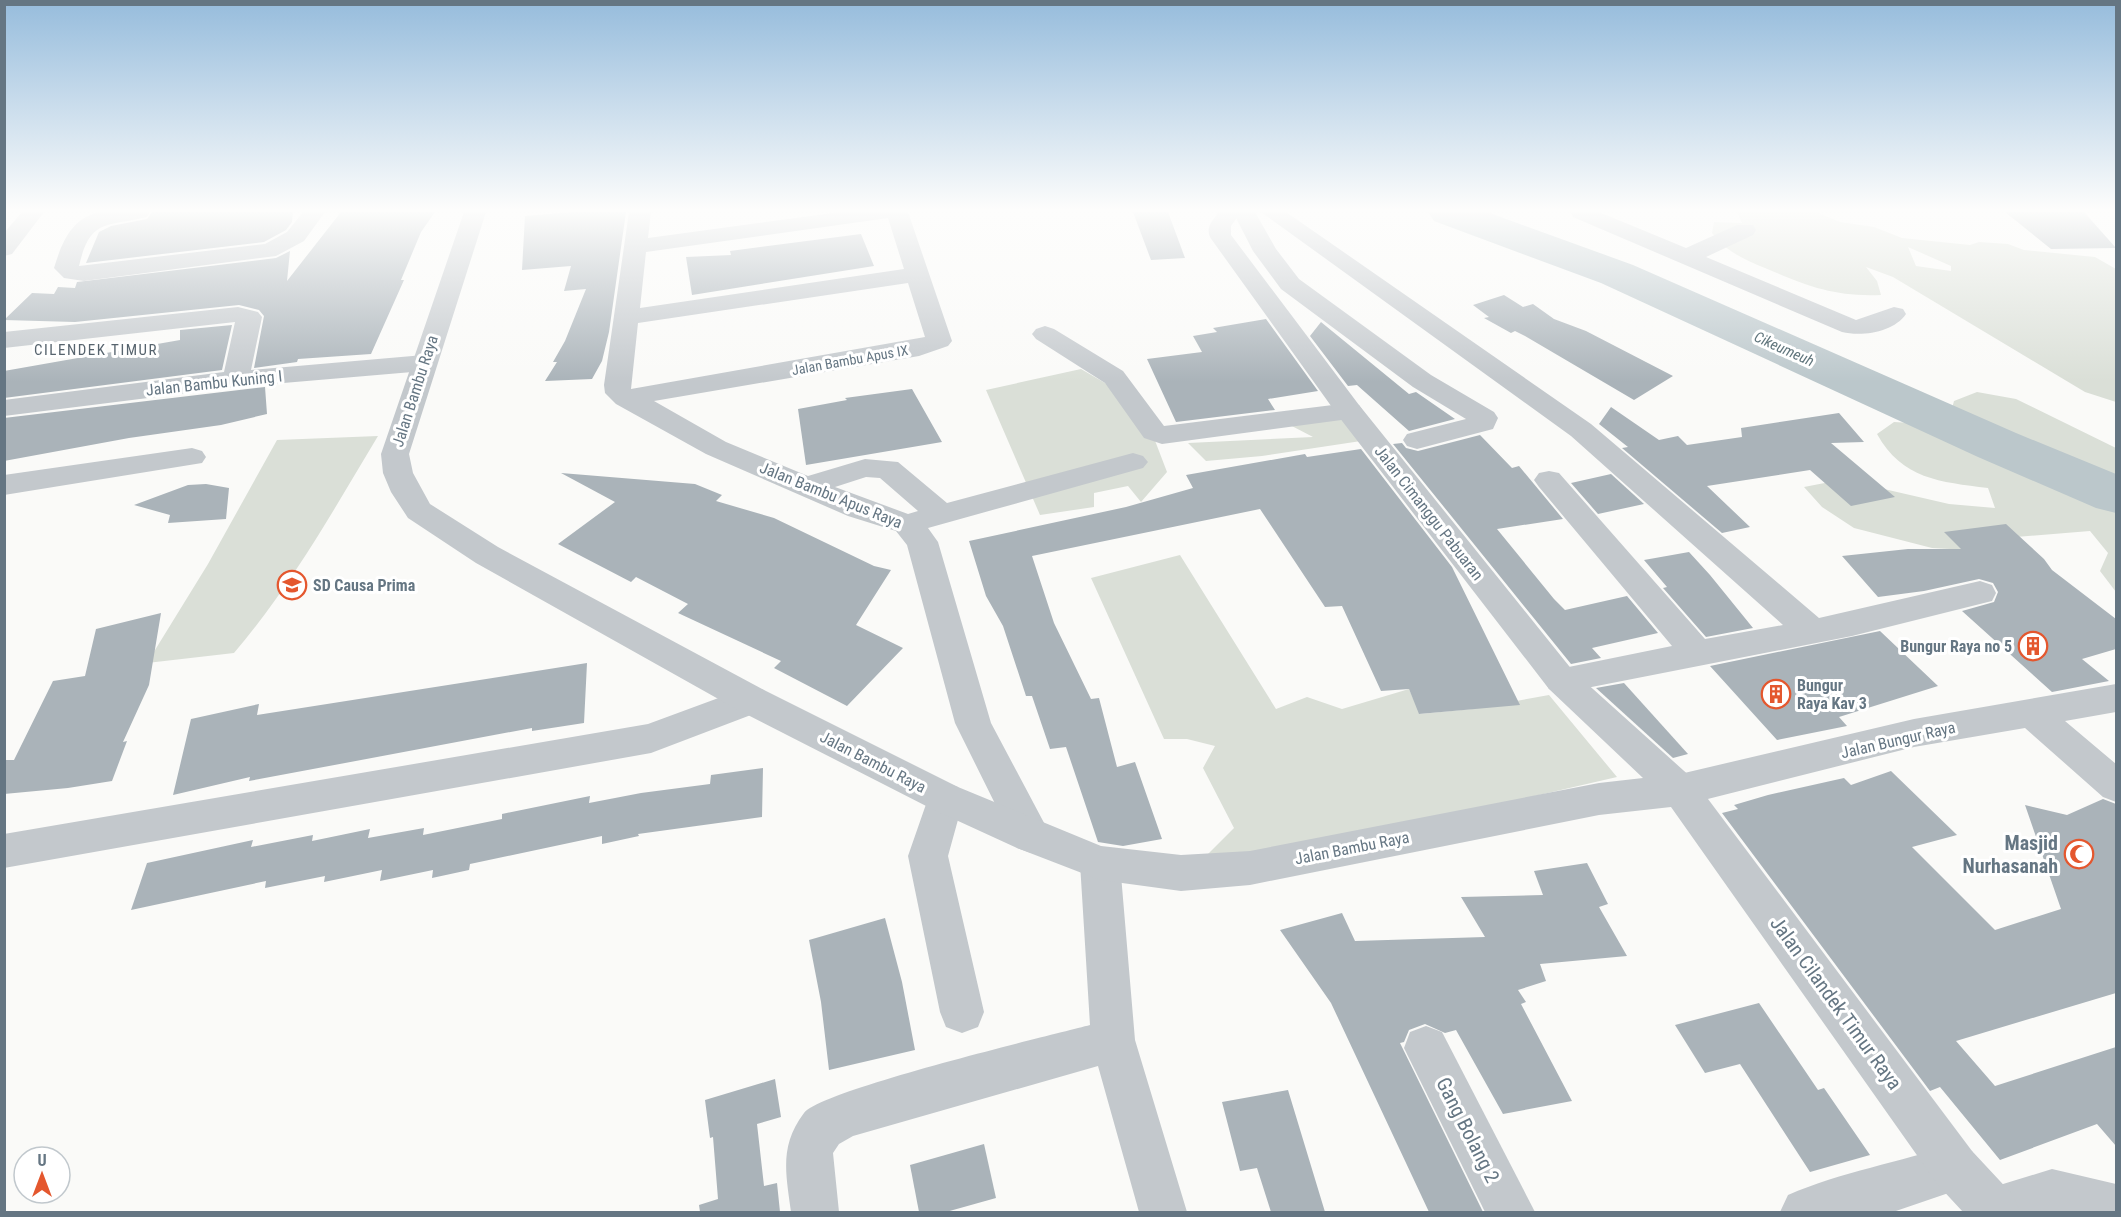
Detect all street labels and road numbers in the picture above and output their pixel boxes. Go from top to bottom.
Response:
street label: Jalan Bambu Raya [388,333,442,449]
street label: Jalan Bambu Apus IX [791,342,910,378]
street label: Jalan Bambu Kuning I [145,366,283,400]
street label: Jalan Cimanggu Pabuaran [1371,442,1487,584]
street label: Jalan Bambu Apus Raya [757,458,905,532]
street label: Jalan Bungur Raya [1839,718,1957,762]
street label: Jalan Bambu Raya [817,727,929,797]
street label: Jalan Bambu Raya [1293,828,1411,868]
street label: Jalan Cilandek Timur Raya [1765,912,1907,1094]
street label: Gang Bolang 2 [1431,1073,1505,1187]

